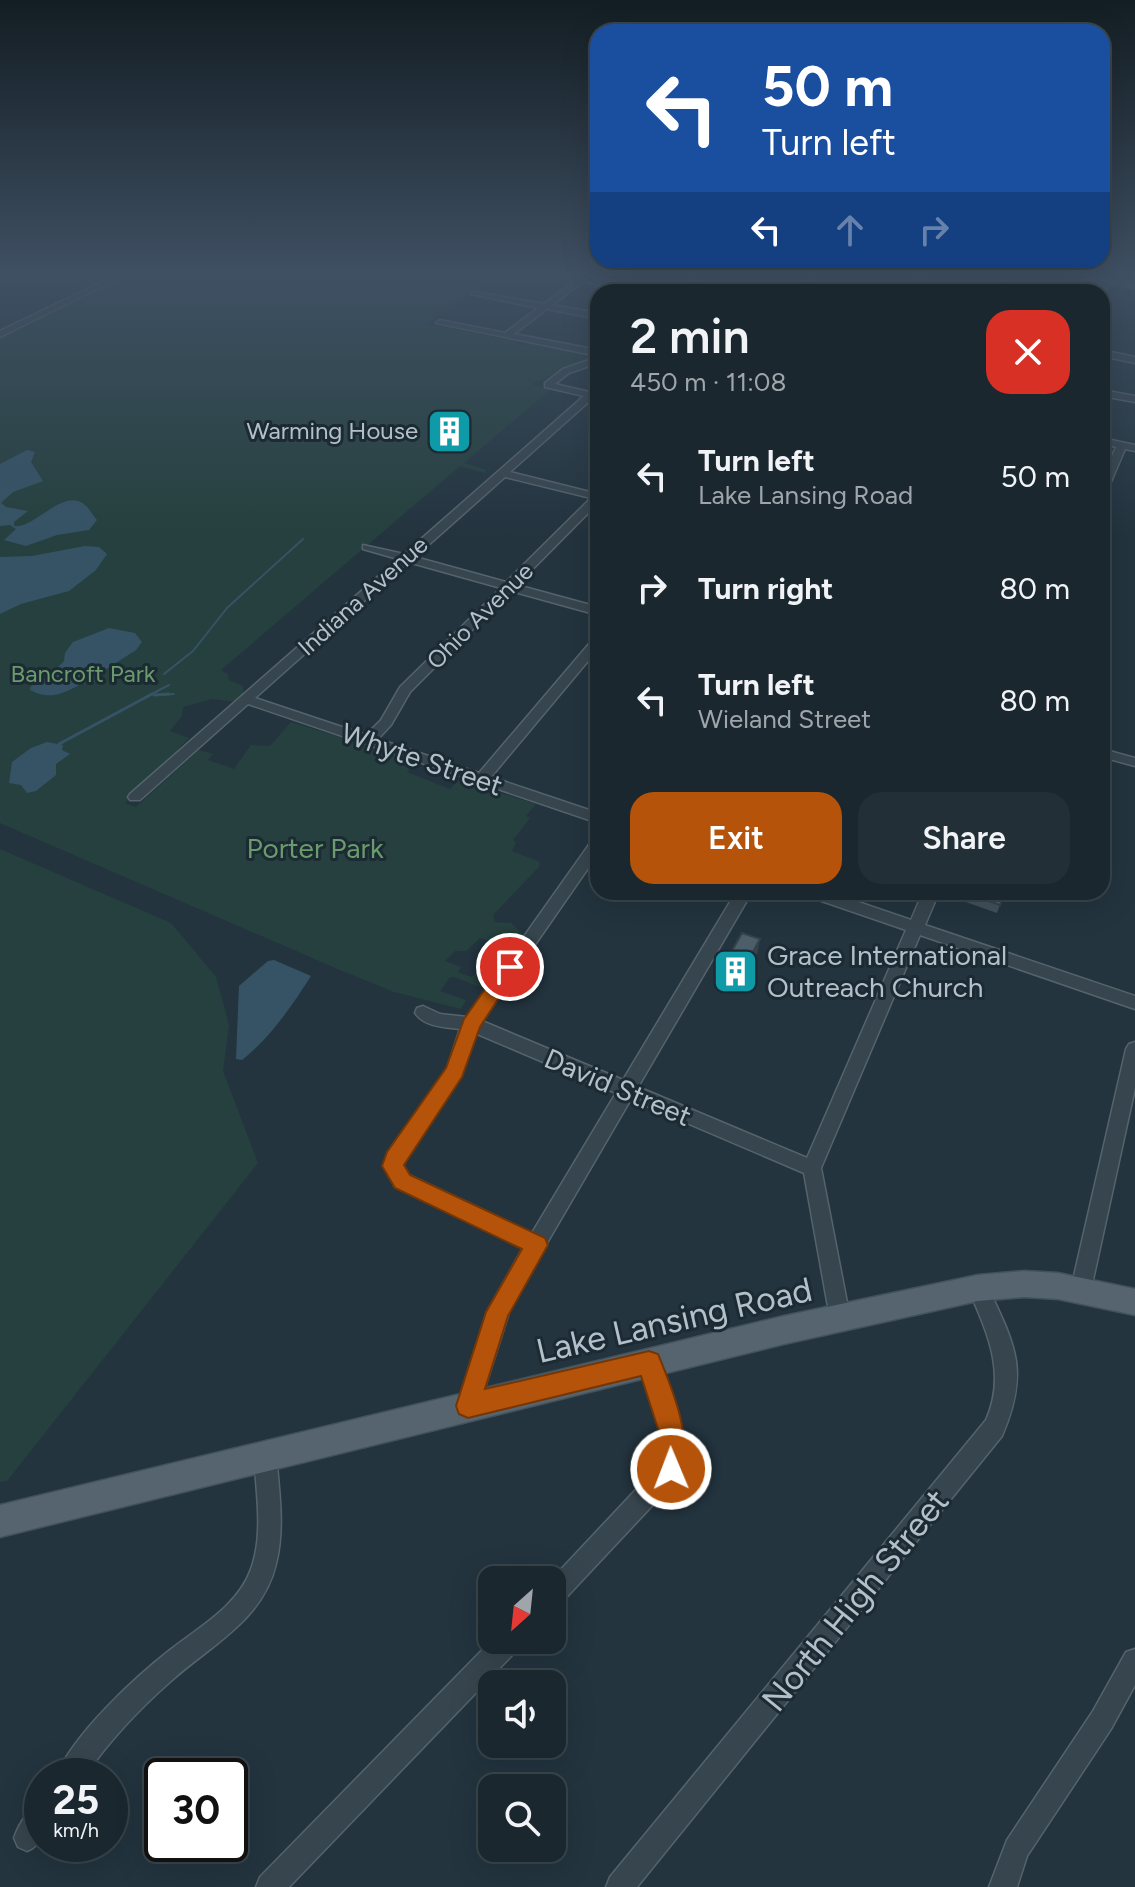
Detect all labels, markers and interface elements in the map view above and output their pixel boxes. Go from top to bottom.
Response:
text: 50 m [762,53,893,120]
icon: left [630,56,734,160]
text: Turn left [762,121,896,164]
icon: left [744,208,788,252]
icon: ahead [828,208,872,252]
icon: right [912,208,956,252]
text: 2 min [630,307,750,365]
button: close [986,310,1070,394]
text: 450 m · 11:08 [630,366,786,398]
building icon: Warming House [425,407,473,455]
place label: Warming House [247,416,418,445]
text: Turn left [698,442,815,479]
icon: left [630,454,674,498]
text: 50 m [1001,458,1070,495]
text: Lake Lansing Road [698,479,913,511]
street label: Indiana Avenue [292,530,433,661]
street label: Ohio Avenue [420,556,539,675]
icon: right [630,566,674,610]
text: Turn right [698,570,833,607]
text: 80 m [999,570,1070,607]
park label: Bancroft Park [11,659,156,688]
text: Turn left [698,666,815,703]
icon: left [630,678,674,722]
text: 80 m [999,682,1070,719]
text: Wieland Street [698,703,871,735]
street label: Whyte Street [337,716,507,802]
button: Exit [630,792,842,884]
button: Share [858,792,1070,884]
park label: Porter Park [246,831,384,865]
pin [476,933,544,1001]
place label: Grace International Outreach Church [767,938,1007,1004]
icon: arrive [488,945,532,989]
building icon: Grace International Outreach Church [712,947,760,995]
street label: David Street [540,1041,696,1133]
street label: Lake Lansing Road [532,1269,816,1372]
position arrow [629,1427,713,1511]
street label: North High Street [753,1481,957,1720]
north arrow [478,1566,566,1654]
map controls [478,1566,566,1862]
button: sound [478,1670,566,1758]
speed limit sign: 30 [144,1758,248,1862]
button: search [478,1774,566,1862]
text: 25 [53,1776,99,1824]
text: km/h [53,1818,99,1842]

